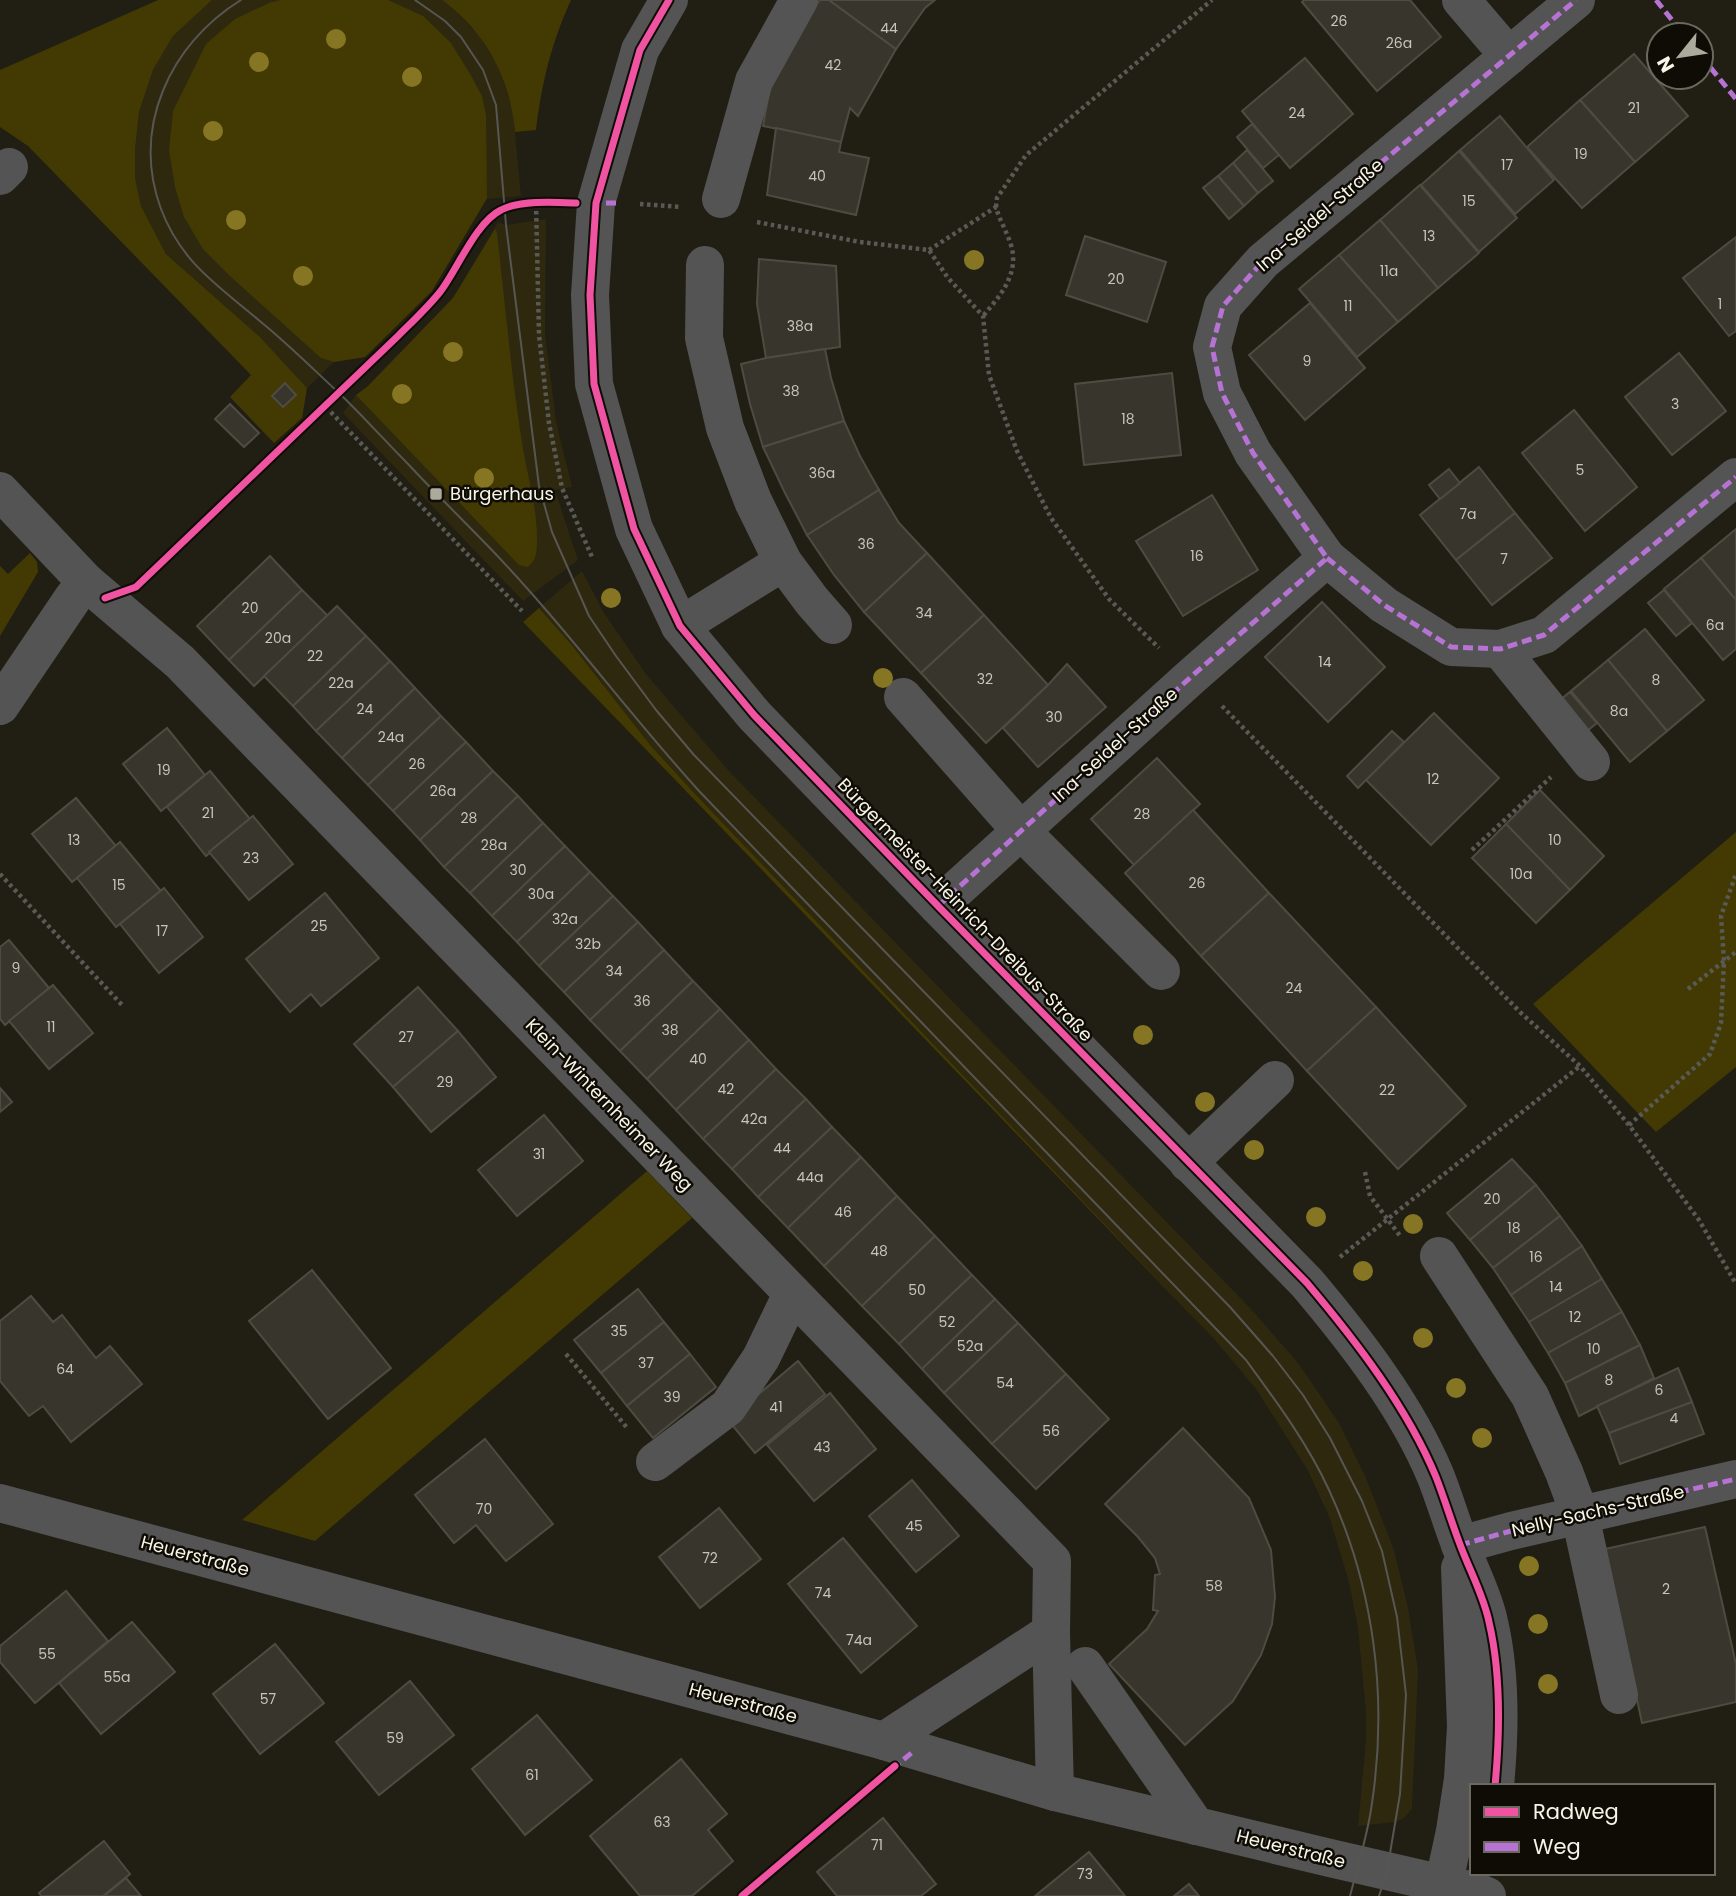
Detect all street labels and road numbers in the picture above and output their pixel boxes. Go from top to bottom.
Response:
street label: Ina-Seidel-Straße [1251,152,1389,277]
street label: Ina-Seidel-Straße [1046,681,1183,808]
street label: Bürgermeister-Heinrich-Dreibus-Straße [832,772,1099,1047]
street label: Klein-Winternheimer Weg [520,1013,699,1196]
street label: Nelly-Sachs-Straße [1509,1478,1687,1543]
street label: Heuerstraße [138,1529,252,1582]
street label: Heuerstraße [686,1676,800,1729]
street label: Heuerstraße [1234,1823,1348,1874]

